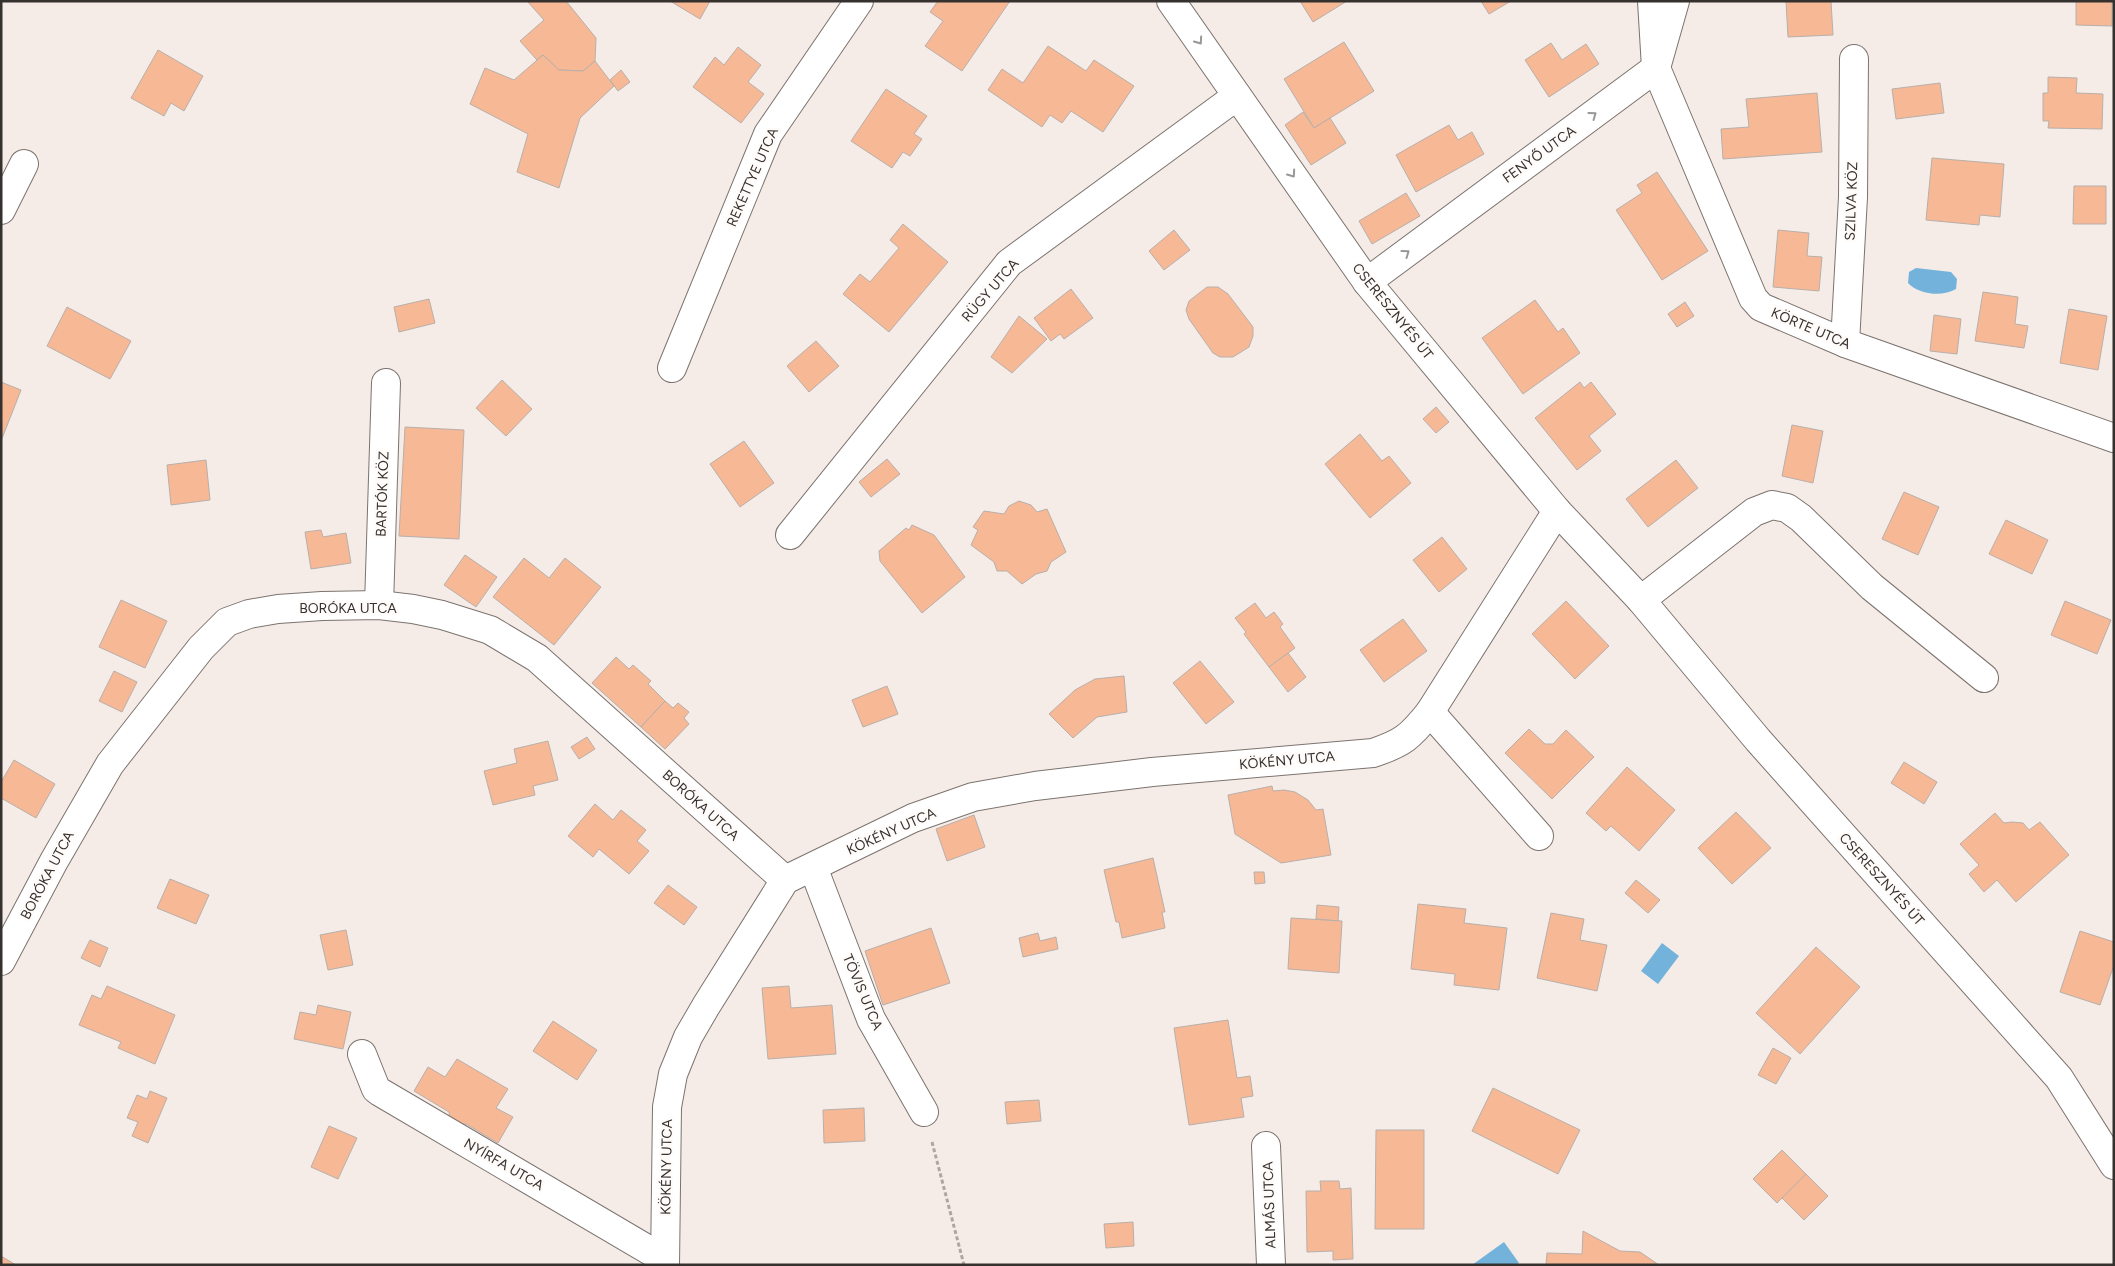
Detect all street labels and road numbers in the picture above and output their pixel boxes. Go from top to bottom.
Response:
street label: FENYŐ UTCA [1499,122,1580,187]
street label: REKETTYE UTCA [723,125,782,229]
street label: SZILVA KÖZ [1842,161,1861,241]
street label: RÜGY UTCA [958,255,1023,325]
street label: CSERESZNYÉS ÚT [1349,260,1437,363]
street label: KÖRTE UTCA [1769,304,1854,353]
street label: BARTÓK KÖZ [373,451,392,537]
street label: BORÓKA UTCA [299,600,397,617]
street label: KÖKÉNY UTCA [1238,748,1336,773]
street label: BORÓKA UTCA [659,766,743,845]
street label: KÖKÉNY UTCA [844,804,939,859]
street label: BORÓKA UTCA [17,828,78,922]
street label: CSERESZNYÉS ÚT [1836,830,1928,929]
street label: TÖVIS UTCA [839,952,886,1033]
street label: KÖKÉNY UTCA [657,1118,676,1215]
street label: NYÍRFA UTCA [461,1135,547,1194]
street label: ALMÁS UTCA [1259,1161,1280,1249]

